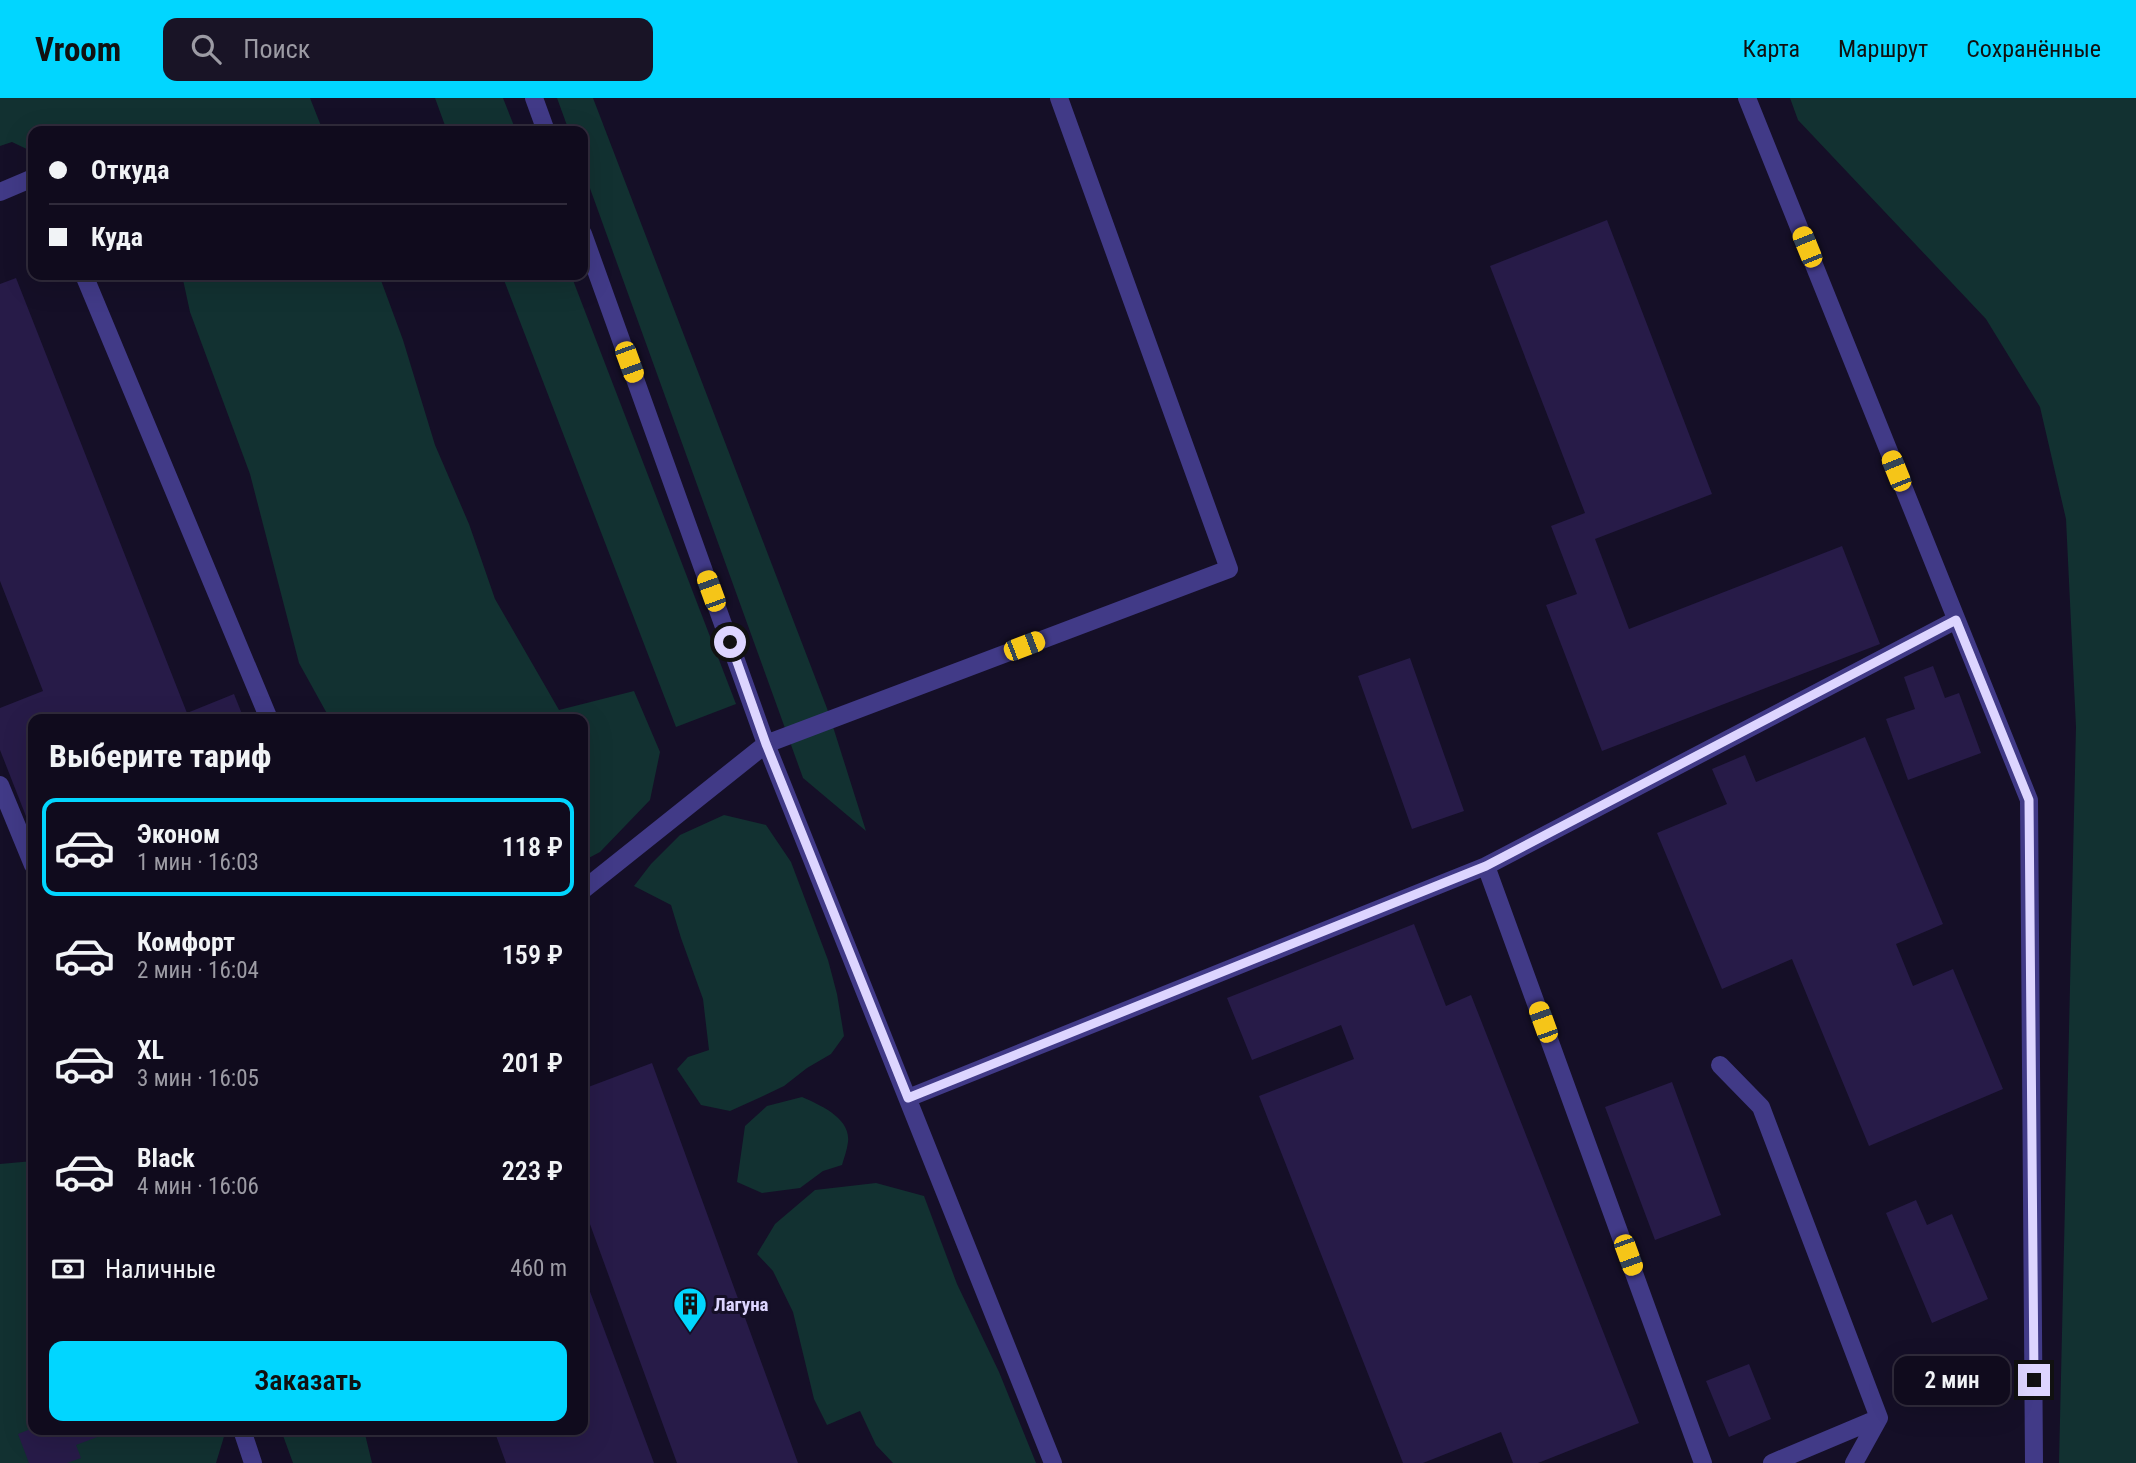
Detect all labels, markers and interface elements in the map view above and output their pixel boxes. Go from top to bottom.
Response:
search box [163,18,653,81]
text: Vroom [35,30,121,69]
icon: search [187,30,225,68]
text: Поиск [243,34,310,64]
text: Карта [1743,35,1800,63]
text: Маршрут [1838,35,1928,63]
text: Сохранённые [1966,35,2101,63]
text: Откуда [91,155,169,185]
text: Куда [91,222,143,252]
car [1790,224,1825,270]
car [612,339,647,385]
car [1879,448,1914,494]
car [694,568,729,614]
route start [714,626,746,658]
car [1001,629,1048,663]
text: Выберите тариф [49,737,271,775]
icon: car [53,816,116,879]
text: Эконом [137,819,220,849]
text: 118 ₽ [502,832,563,862]
text: 1 мин · 16:03 [137,849,259,876]
icon: car [53,924,116,987]
text: Комфорт [137,927,235,957]
text: 159 ₽ [502,940,563,970]
text: 2 мин · 16:04 [137,957,259,984]
car [1526,999,1561,1045]
icon: car [53,1032,116,1095]
text: XL [137,1035,164,1065]
text: 201 ₽ [502,1048,563,1078]
text: 3 мин · 16:05 [137,1065,259,1092]
icon: car [53,1140,116,1203]
text: Black [137,1143,195,1173]
text: 223 ₽ [502,1156,563,1186]
text: 4 мин · 16:06 [137,1173,259,1200]
car [1611,1232,1646,1278]
icon: cash [49,1250,87,1288]
text: Наличные [105,1254,216,1284]
text: 460 m [510,1255,567,1282]
building icon: Лагуна [671,1285,709,1334]
place label: Лагуна [714,1293,769,1316]
button: Заказать [49,1341,567,1421]
callout: 2 мин [1894,1356,2010,1404]
route end [2018,1364,2050,1396]
text: 2 мин [1924,1367,1980,1394]

